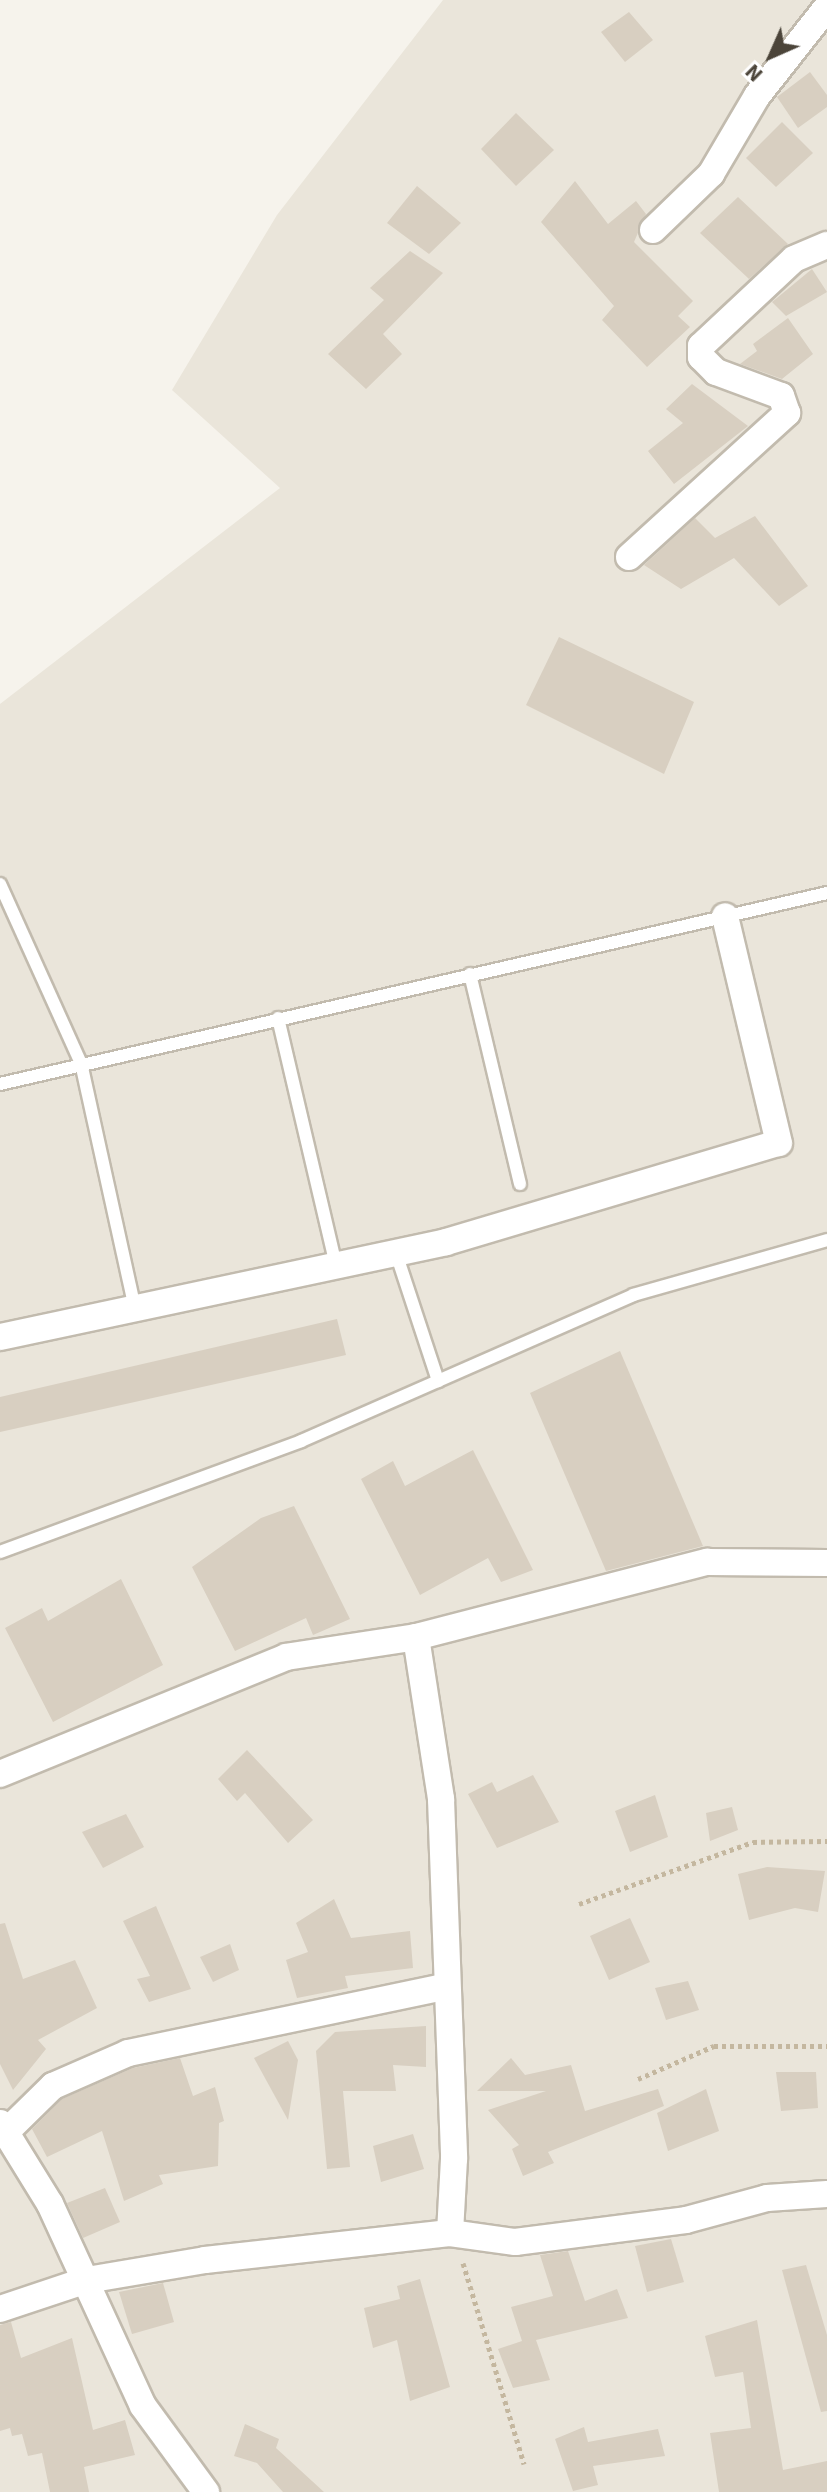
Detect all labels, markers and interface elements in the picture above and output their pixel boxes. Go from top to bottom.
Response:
north arrow [731,16,811,96]
text: N [738,56,771,89]

